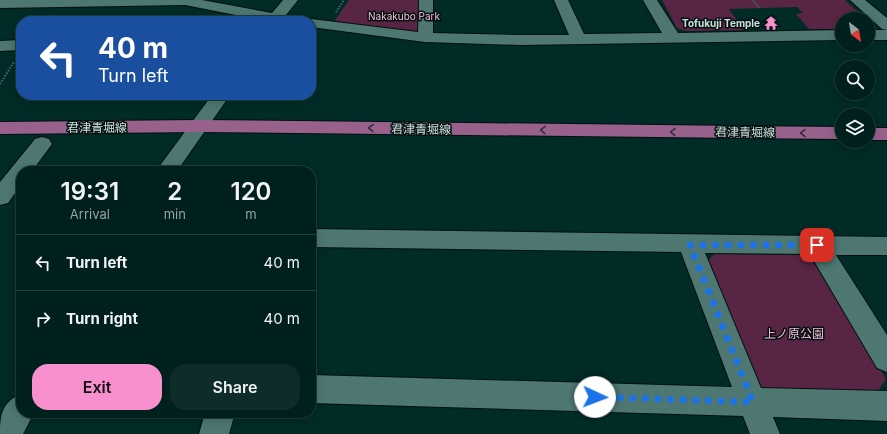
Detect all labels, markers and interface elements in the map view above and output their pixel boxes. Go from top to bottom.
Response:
park label: Nakakubo Park [368,10,441,22]
north arrow [835,12,875,52]
map controls [835,12,875,148]
temple icon: Tofukuji Temple [763,15,779,31]
place label: Tofukuji Temple [682,17,760,29]
text: 40 m [98,31,168,65]
icon: left [32,32,84,84]
button: search [835,60,875,100]
text: Turn left [98,65,168,86]
button: layers [835,108,875,148]
street label: 君津青堀線 [67,120,127,135]
street label: 君津青堀線 [391,121,451,137]
one-way arrow [368,124,374,132]
street label: 君津青堀線 [715,124,775,140]
one-way arrow [540,126,546,134]
one-way arrow [670,127,676,136]
one-way arrow [800,129,806,137]
text: 19:31 [61,177,119,206]
text: 2 [167,177,182,206]
text: 120 [230,177,271,206]
text: Arrival [70,206,110,222]
text: min [164,206,186,222]
text: m [245,206,257,222]
pin [800,228,834,262]
icon: arrive [806,234,828,256]
icon: left [32,252,54,274]
text: Turn left [66,253,127,272]
text: 40 m [263,253,300,272]
icon: right [32,308,54,330]
text: Turn right [66,309,138,328]
text: 40 m [263,309,300,328]
park label: 上ノ原公園 [764,326,824,341]
button: Exit [32,364,162,410]
button: Share [170,364,300,410]
position arrow [574,376,616,418]

